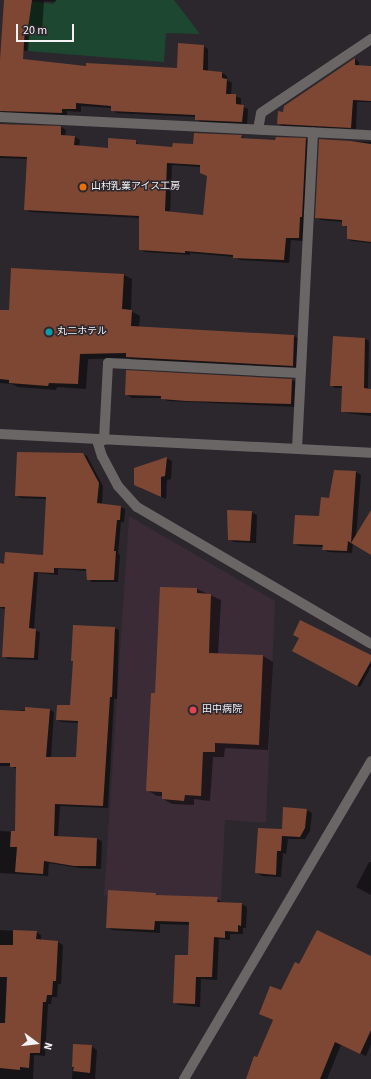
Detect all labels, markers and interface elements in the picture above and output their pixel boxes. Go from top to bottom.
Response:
scale bar [18,16,76,42]
text: 20 m [23,22,47,39]
place label: 山村乳業アイス工房 [91,181,181,193]
marker: 山村乳業アイス工房 [78,182,88,192]
place label: 丸二ホテル [57,326,107,338]
marker: 丸二ホテル [44,327,54,337]
marker: 田中病院 [187,704,199,716]
place label: 田中病院 [202,704,242,716]
north arrow [16,1023,56,1063]
text: N [40,1041,56,1052]

